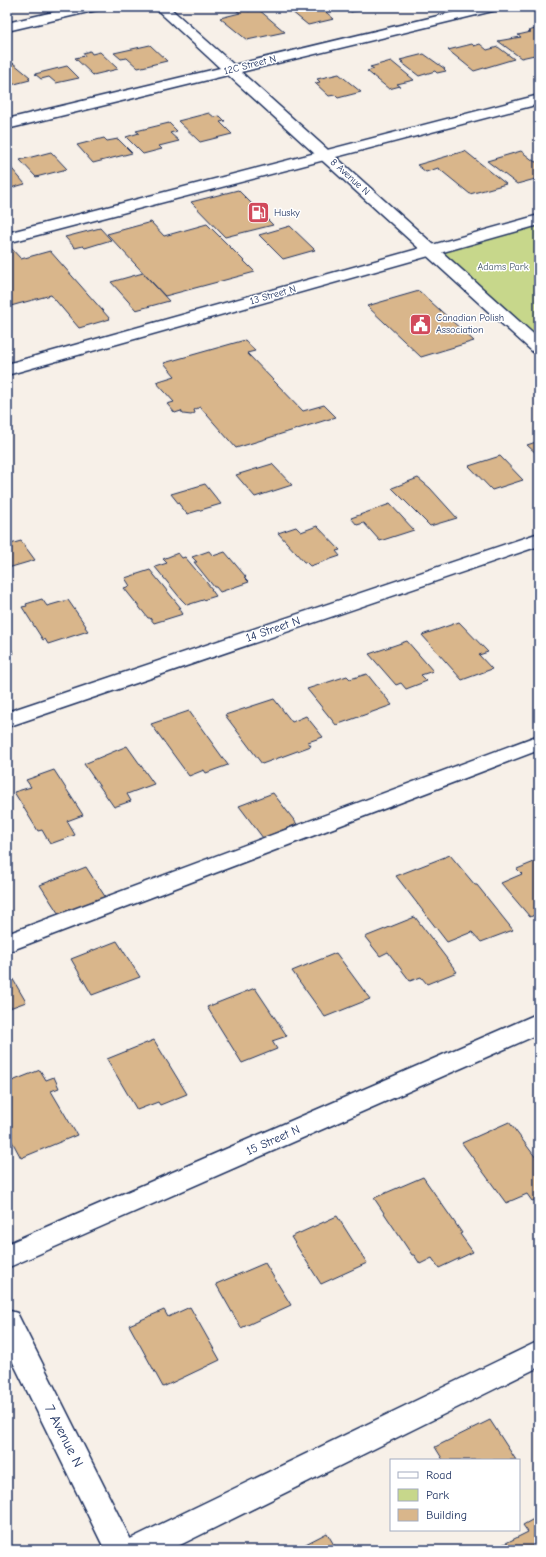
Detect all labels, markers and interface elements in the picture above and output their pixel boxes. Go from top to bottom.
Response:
street label: 12C Street N [223,53,277,77]
street label: 8 Avenue N [328,156,372,198]
fuel station icon: Husky [245,200,271,226]
place label: Husky [274,207,300,219]
park label: Adams Park [477,261,529,273]
street label: 13 Street N [249,283,297,307]
public building icon: Canadian Polish Association [407,311,433,337]
place label: Canadian Polish Association [436,312,504,336]
street label: 14 Street N [244,613,302,645]
street label: 15 Street N [244,1122,302,1158]
street label: 7 Avenue N [41,1402,87,1470]
legend [390,1459,520,1531]
text: Road [426,1468,452,1482]
text: Park [426,1488,449,1502]
text: Building [426,1508,467,1522]

